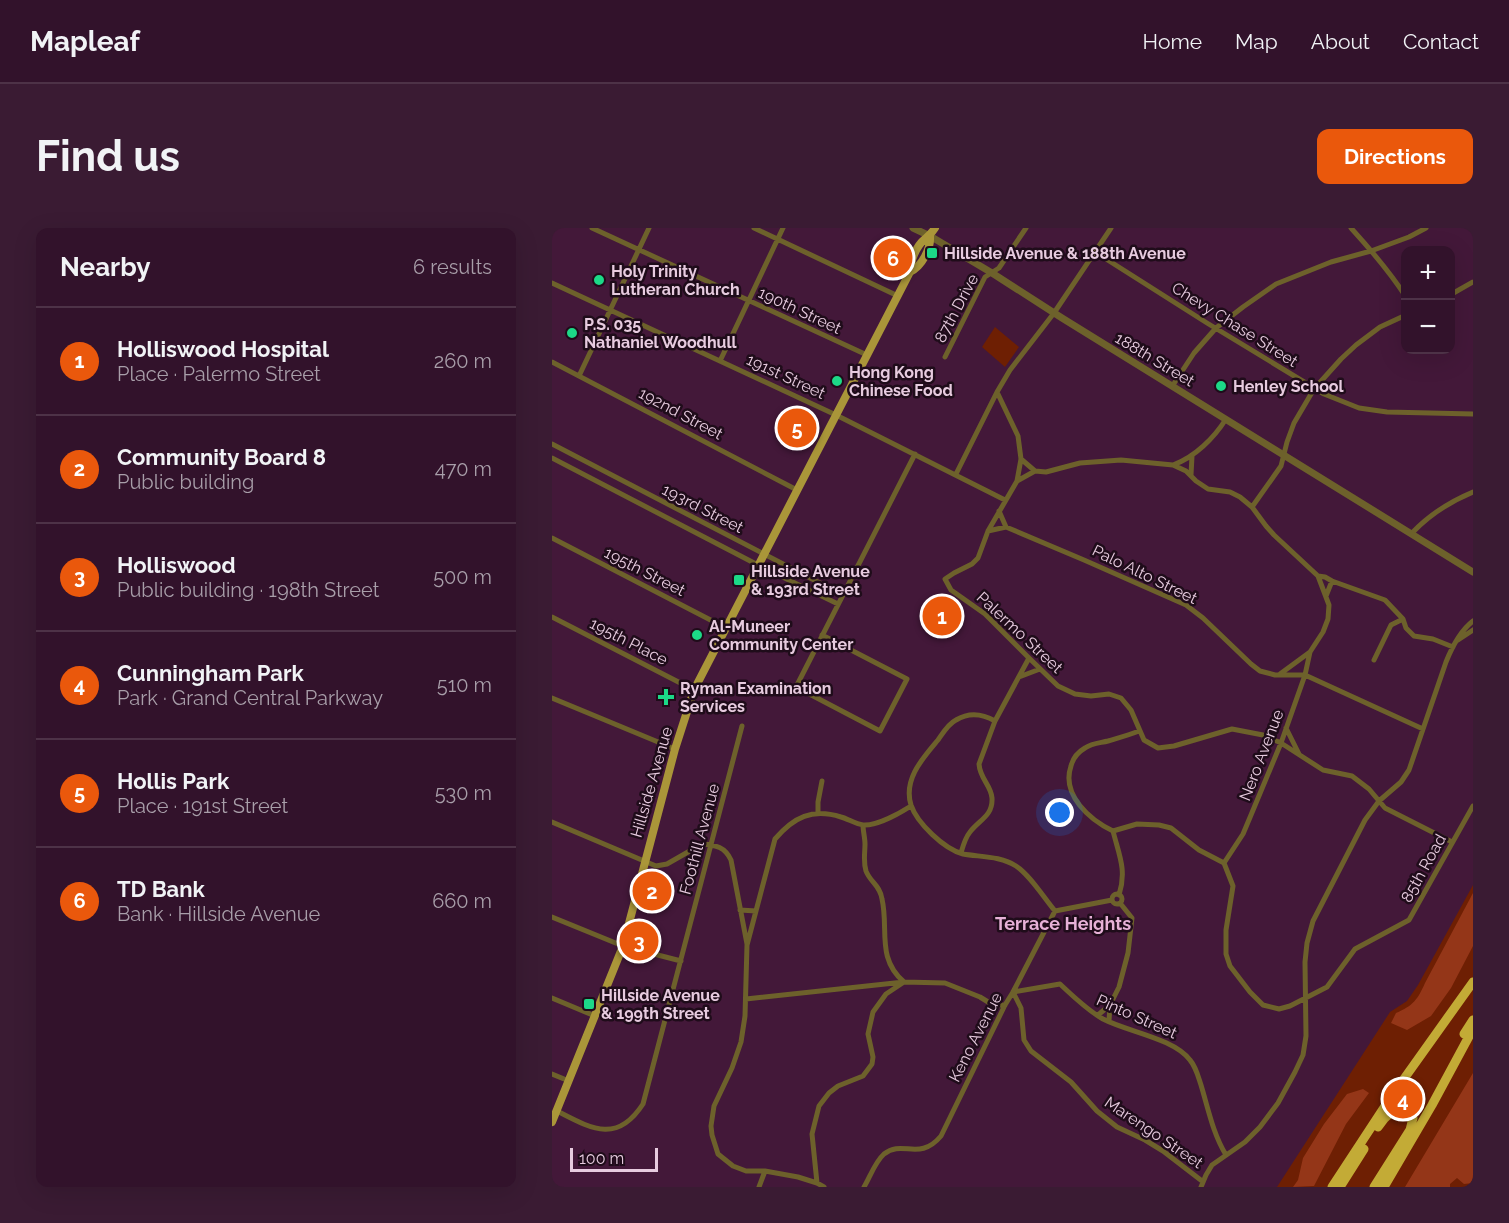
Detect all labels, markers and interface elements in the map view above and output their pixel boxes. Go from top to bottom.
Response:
text: Mapleaf [30,25,140,58]
text: Home [1143,29,1202,54]
text: Map [1235,29,1278,54]
text: About [1311,29,1370,54]
text: Contact [1403,29,1479,54]
button: Directions [1317,129,1473,184]
text: Find us [36,132,180,181]
pin: 6 [874,236,912,280]
place label: Hillside Avenue & 188th Avenue [944,244,1186,263]
marker: Hillside Avenue & 188th Avenue [925,246,939,260]
map controls [1401,246,1455,354]
button: + [1401,246,1455,300]
text: Nearby [60,252,150,282]
text: 6 results [413,255,492,279]
place label: Holy Trinity Lutheran Church [611,262,740,299]
street label: 87th Drive [930,271,982,346]
marker: Holy Trinity Lutheran Church [592,273,606,287]
street label: Chevy Chase Street [1168,278,1302,371]
street label: 190th Street [755,283,845,338]
button: − [1401,300,1455,354]
place label: P.S. 035 Nathaniel Woodhull [584,315,738,352]
marker: P.S. 035 Nathaniel Woodhull [565,326,579,340]
street label: 188th Street [1112,328,1198,391]
text: Holliswood Hospital [117,336,329,362]
text: 1 [75,349,84,373]
text: 260 m [434,349,492,373]
street label: 191st Street [743,350,829,403]
text: Place · Palermo Street [117,362,321,386]
place label: Hong Kong Chinese Food [849,363,953,400]
marker: Hong Kong Chinese Food [830,374,844,388]
place label: Henley School [1233,377,1345,396]
marker: Henley School [1214,379,1228,393]
street label: 192nd Street [636,383,727,444]
pin: 5 [778,406,816,450]
text: Community Board 8 [117,444,326,470]
text: 2 [74,457,85,481]
text: 470 m [435,457,492,481]
text: Public building [117,470,254,494]
street label: 193rd Street [659,480,747,537]
street label: Palo Alto Street [1089,541,1201,608]
street label: 195th Street [601,543,689,600]
text: Holliswood [117,552,236,578]
place label: Hillside Avenue & 193rd Street [751,562,870,599]
text: 3 [74,565,85,589]
text: 500 m [433,565,492,589]
marker: Hillside Avenue & 193rd Street [732,573,746,587]
text: Public building · 198th Street [117,578,379,602]
street label: Palermo Street [973,588,1067,677]
pin: 1 [922,594,962,638]
street label: 195th Place [587,614,671,669]
place label: Al-Muneer Community Center [709,617,853,654]
marker: Al-Muneer Community Center [690,628,704,642]
text: Cunningham Park [117,660,304,686]
text: 4 [74,673,85,697]
text: 510 m [437,673,492,697]
place label: Ryman Examination Services [680,679,832,716]
text: Park · Grand Central Parkway [117,686,383,710]
marker: Ryman Examination Services [657,688,675,706]
street label: Nero Avenue [1235,707,1288,803]
street label: Hillside Avenue [627,725,676,840]
text: Hollis Park [117,768,229,794]
text: 5 [74,781,85,805]
text: 530 m [435,781,492,805]
street label: Foothill Avenue [676,782,723,897]
text: Place · 191st Street [117,794,288,818]
your location [1045,798,1074,827]
street label: 85th Road [1397,831,1450,906]
pin: 2 [632,868,672,914]
text: TD Bank [117,876,205,902]
text: 6 [73,889,86,913]
text: 660 m [432,889,492,913]
text: Bank · Hillside Avenue [117,902,320,926]
district label: Terrace Heights [995,913,1131,934]
pin: 3 [620,918,658,964]
place label: Hillside Avenue & 199th Street [601,986,720,1023]
street label: Keno Avenue [945,989,1006,1085]
street label: Pinto Street [1094,990,1180,1043]
marker: Hillside Avenue & 199th Street [582,997,596,1011]
pin: 4 [1384,1076,1422,1122]
street label: Marengo Street [1101,1092,1207,1173]
scale bar [570,1145,658,1172]
text: 100 m [579,1149,624,1168]

